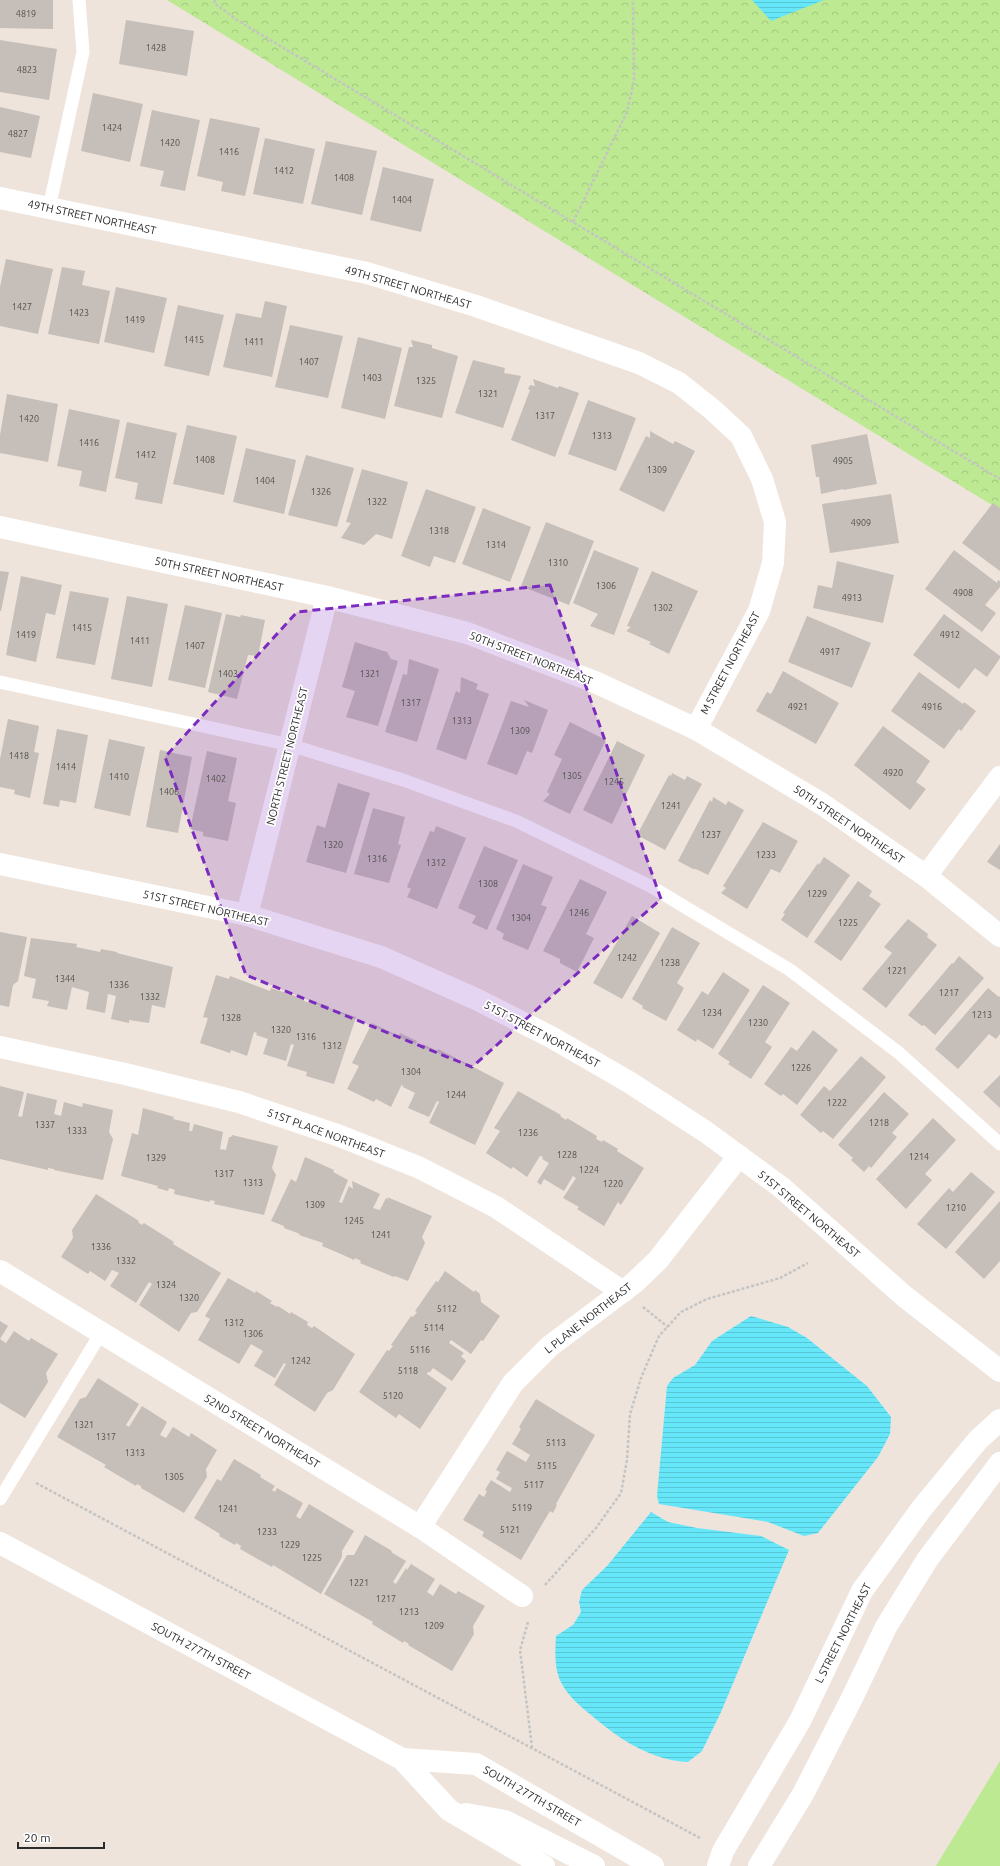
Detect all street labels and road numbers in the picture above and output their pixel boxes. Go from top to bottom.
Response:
street label: 49TH STREET NORTHEAST [27,198,157,236]
street label: 49TH STREET NORTHEAST [343,263,473,311]
street label: 50TH STREET NORTHEAST [154,555,284,593]
street label: M STREET NORTHEAST [698,610,762,716]
street label: 50TH STREET NORTHEAST [468,629,594,687]
street label: NORTH STREET NORTHEAST [264,686,310,826]
street label: 50TH STREET NORTHEAST [791,782,907,866]
street label: 51ST STREET NORTHEAST [142,888,270,928]
street label: 51ST STREET NORTHEAST [482,998,602,1070]
street label: 51ST PLACE NORTHEAST [266,1106,386,1160]
street label: 51ST STREET NORTHEAST [756,1168,862,1260]
street label: L PLANE NORTHEAST [542,1280,634,1356]
street label: 52ND STREET NORTHEAST [202,1392,322,1470]
street label: L STREET NORTHEAST [813,1581,873,1685]
street label: SOUTH 277TH STREET [150,1620,252,1682]
street label: SOUTH 277TH STREET [481,1763,583,1829]

